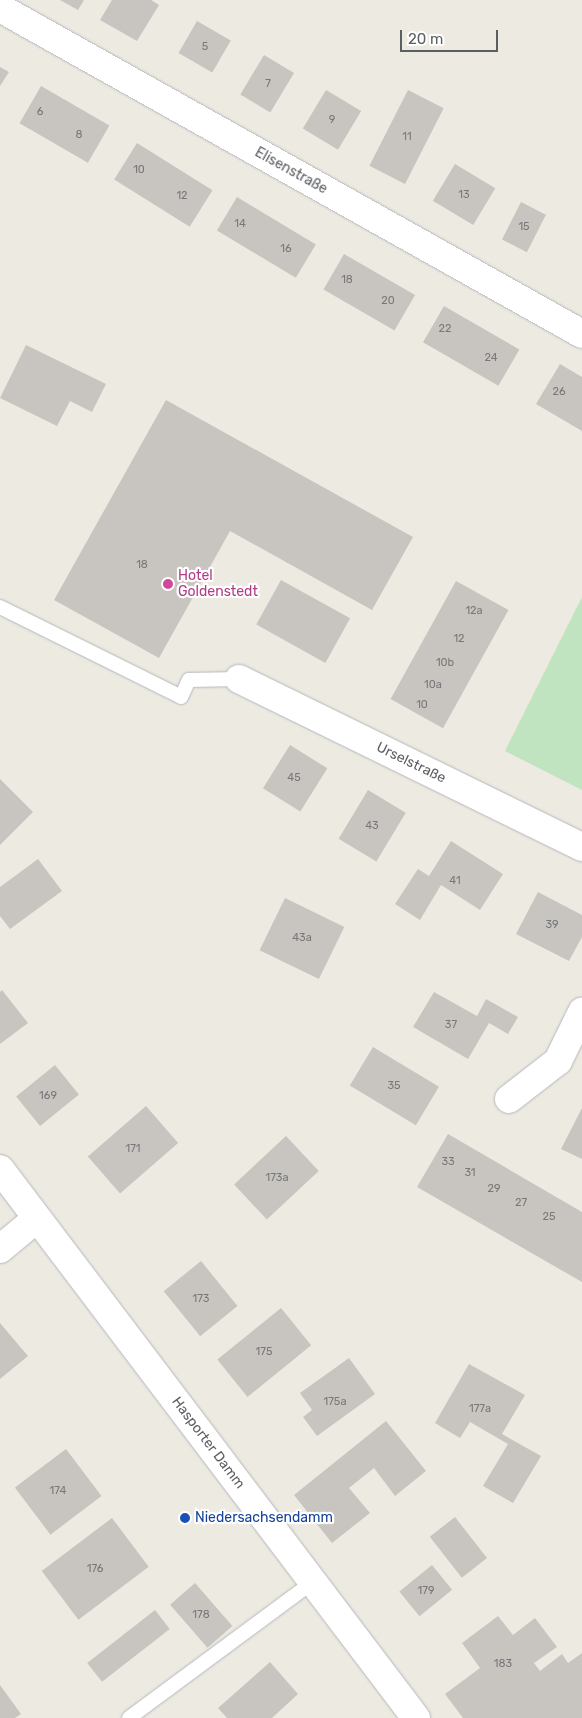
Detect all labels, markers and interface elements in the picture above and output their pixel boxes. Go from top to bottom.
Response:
scale bar [402,20,500,52]
text: 20 m [408,30,443,48]
house number: 5 [202,40,208,54]
house number: 7 [265,77,271,91]
house number: 6 [37,105,43,119]
house number: 9 [329,113,335,127]
house number: 8 [76,128,82,142]
house number: 11 [402,130,412,144]
street label: Elisenstraße [252,144,330,198]
house number: 10 [133,163,145,177]
house number: 13 [458,188,470,202]
house number: 12 [176,189,188,203]
house number: 14 [234,217,246,231]
house number: 15 [518,220,530,234]
house number: 16 [280,242,292,256]
house number: 18 [341,273,353,287]
house number: 20 [381,294,395,308]
house number: 22 [439,322,451,336]
house number: 24 [484,351,498,365]
house number: 26 [552,385,566,399]
house number: 18 [136,558,148,572]
place label: Hotel Goldenstedt [178,568,258,600]
marker: Hotel Goldenstedt [162,578,174,590]
house number: 12a [465,604,483,618]
house number: 12 [453,632,465,646]
house number: 10b [436,656,454,670]
house number: 10a [424,678,442,692]
house number: 10 [416,698,428,712]
street label: Urselstraße [374,739,448,787]
house number: 45 [287,771,301,785]
house number: 43 [365,819,379,833]
house number: 41 [449,874,461,888]
house number: 39 [545,918,559,932]
house number: 43a [292,931,312,945]
house number: 37 [445,1018,457,1032]
house number: 35 [387,1079,401,1093]
house number: 169 [39,1089,57,1103]
house number: 171 [125,1142,141,1156]
house number: 33 [441,1155,455,1169]
house number: 31 [464,1166,476,1180]
house number: 173a [265,1171,289,1185]
house number: 29 [488,1182,500,1196]
house number: 27 [515,1196,527,1210]
house number: 25 [543,1210,555,1224]
house number: 173 [193,1292,209,1306]
house number: 175 [256,1345,272,1359]
street label: Hasporter Damm [168,1394,248,1492]
house number: 175a [324,1395,346,1409]
house number: 177a [469,1402,491,1416]
house number: 174 [50,1484,66,1498]
place label: Niedersachsendamm [195,1510,333,1526]
marker: Niedersachsendamm [179,1512,191,1524]
house number: 176 [87,1562,103,1576]
house number: 179 [418,1584,434,1598]
house number: 178 [192,1608,210,1622]
house number: 183 [494,1657,512,1671]

